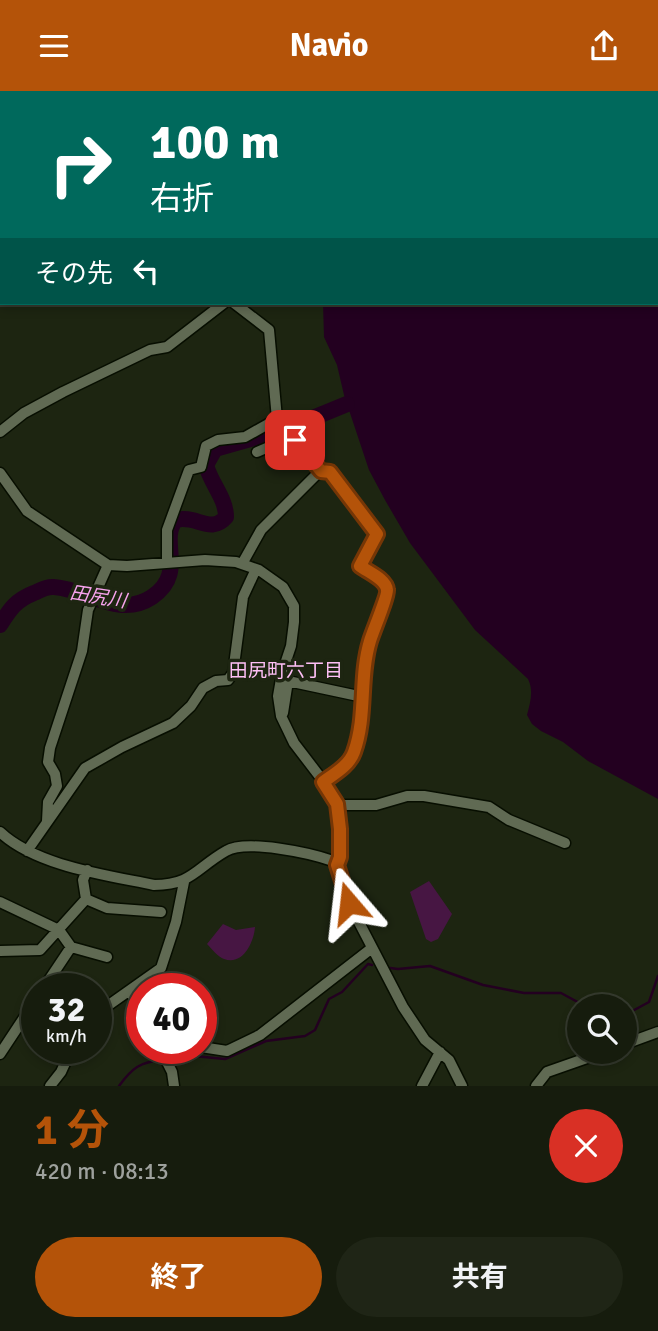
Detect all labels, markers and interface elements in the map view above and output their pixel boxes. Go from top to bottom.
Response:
text: Navio [289,26,369,65]
icon: menu [35,27,73,65]
icon: share [585,27,623,65]
text: 100 m [150,112,280,172]
icon: right [35,119,126,210]
text: 右折 [150,179,214,218]
icon: left [127,252,165,290]
text: その先 [35,258,113,290]
pin [265,410,325,470]
icon: arrive [276,421,314,459]
water label: 田尻川 [68,581,130,614]
district label: 田尻町六丁目 [229,659,343,683]
position arrow [312,866,386,940]
speed limit sign: 40 [126,973,217,1064]
text: 32 [48,988,85,1031]
map controls [567,994,637,1064]
button: search [567,994,637,1064]
text: km/h [46,1025,87,1047]
text: 1 分 [35,1105,109,1156]
button: close [549,1109,623,1183]
text: 420 m · 08:13 [35,1157,169,1186]
button: 終了 [35,1237,322,1317]
button: 共有 [336,1237,623,1317]

